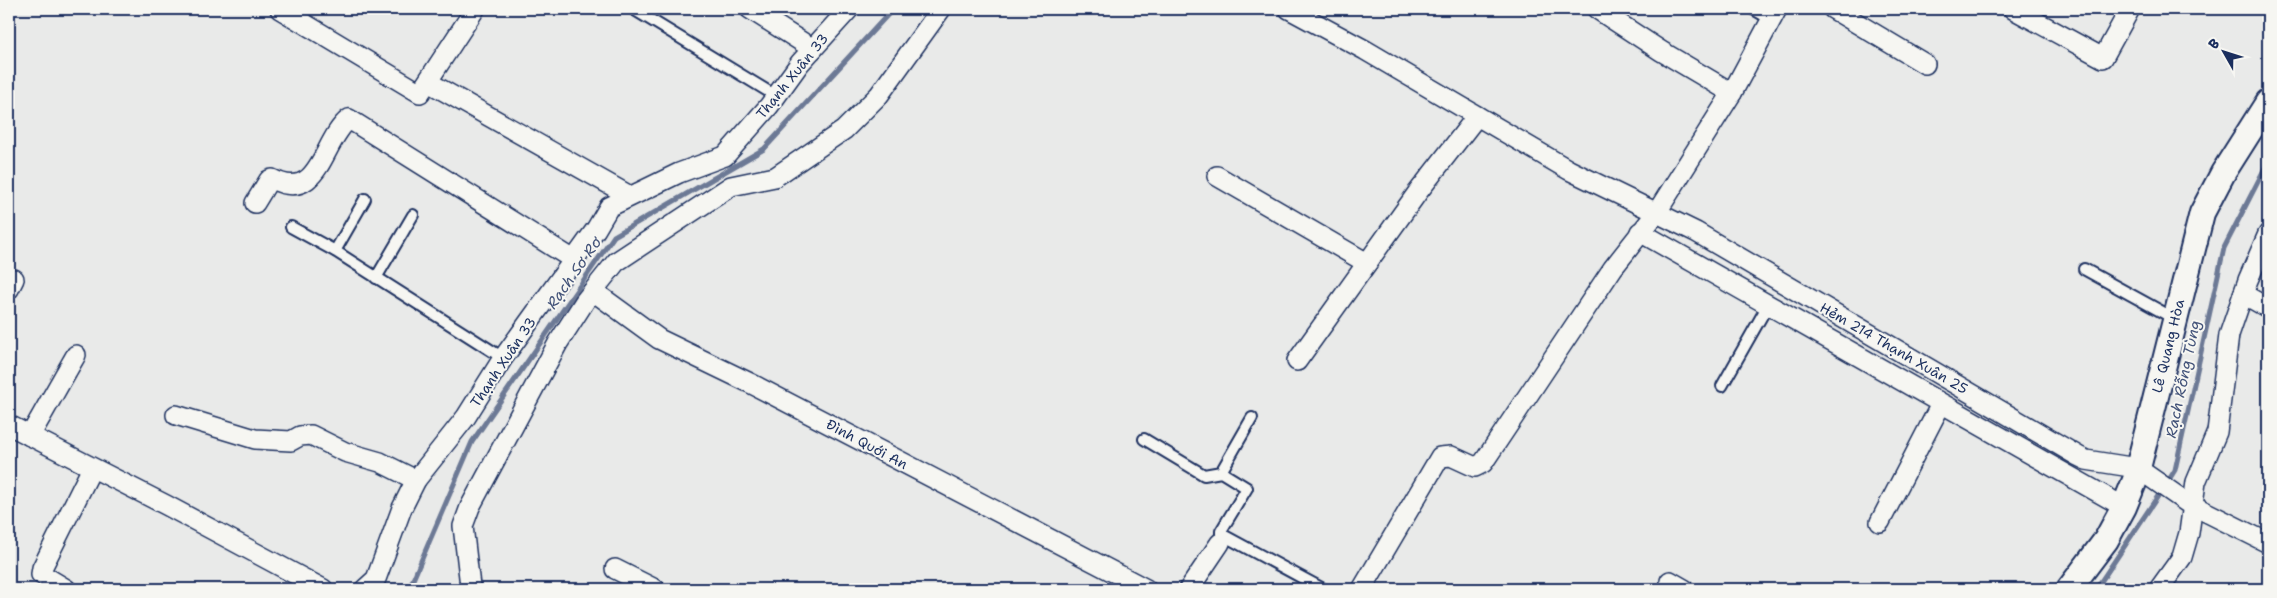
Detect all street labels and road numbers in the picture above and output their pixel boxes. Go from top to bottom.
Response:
street label: Thạnh Xuân 33 [752,30,832,122]
street label: Lê Quang Hòa [2148,297,2188,395]
street label: Hẻm 214 Thạnh Xuân 25 [1817,298,1971,398]
street label: Thạnh Xuân 33 [466,314,540,410]
street label: Đình Quới An [823,415,911,473]

